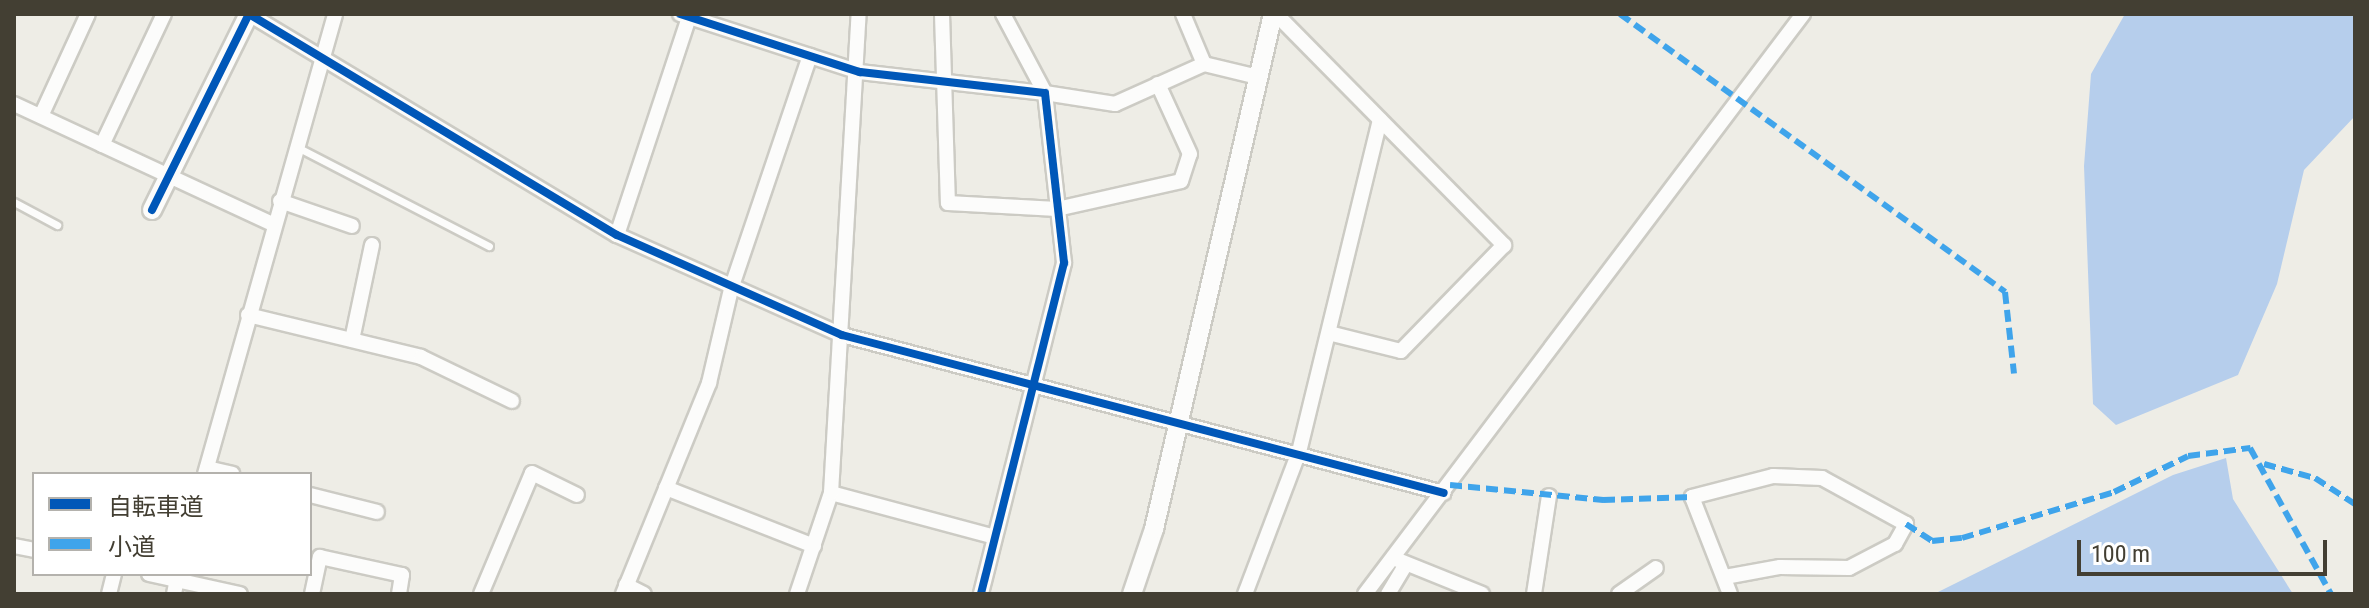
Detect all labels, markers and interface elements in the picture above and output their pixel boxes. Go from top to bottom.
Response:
legend [32,472,312,576]
text: 自転車道 [108,493,204,521]
scale bar [2081,524,2331,574]
text: 小道 [108,533,156,561]
text: 100 m [2091,540,2150,568]

